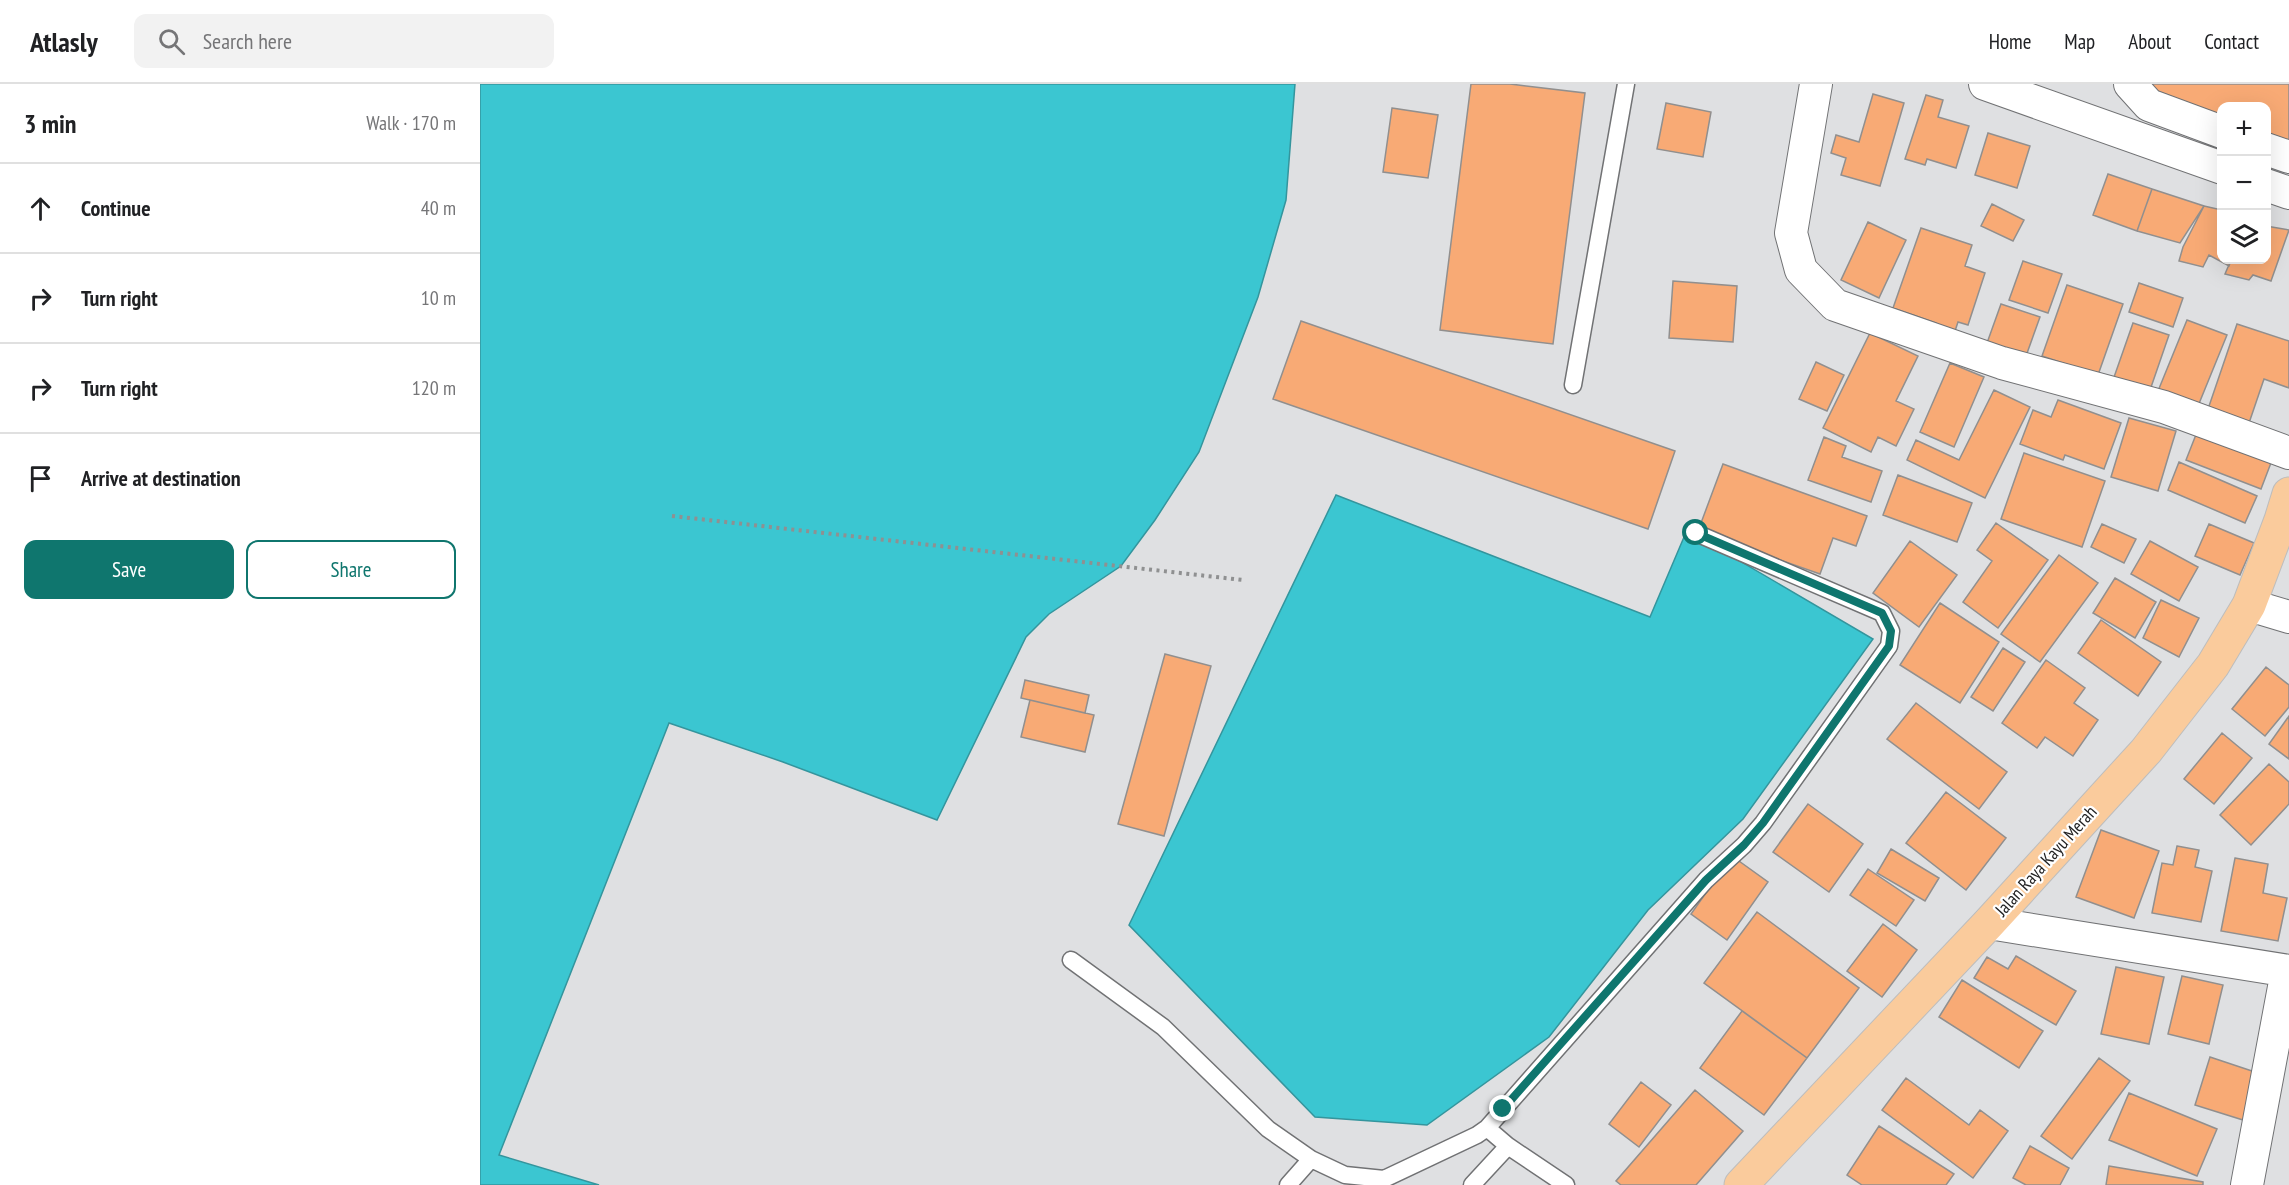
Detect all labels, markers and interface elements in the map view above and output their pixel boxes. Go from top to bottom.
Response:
search box [134,14,554,68]
text: Atlasly [30,23,98,60]
icon: search [155,25,188,58]
text: Search here [203,27,292,55]
text: Home [1989,28,2031,55]
text: Map [2064,28,2095,55]
text: About [2128,28,2171,55]
text: Contact [2204,28,2259,55]
map controls [2217,102,2271,264]
button: + [2217,102,2271,156]
text: 3 min [24,107,77,140]
text: Walk · 170 m [366,110,456,136]
button: − [2217,156,2271,210]
icon: ahead [24,192,57,225]
text: Continue [81,194,151,222]
text: 40 m [421,195,456,221]
button: layers [2217,210,2271,264]
icon: right [24,282,57,315]
text: Turn right [81,284,158,312]
text: 10 m [421,285,456,311]
icon: right [24,372,57,405]
text: Turn right [81,374,158,402]
text: 120 m [412,375,456,401]
icon: arrive [24,462,57,495]
text: Arrive at destination [81,464,241,492]
route start [1682,519,1708,545]
button: Save [24,540,234,599]
button: Share [246,540,456,599]
street label: Jalan Raya Kayu Merah [1989,800,2101,922]
route end [1489,1095,1515,1121]

